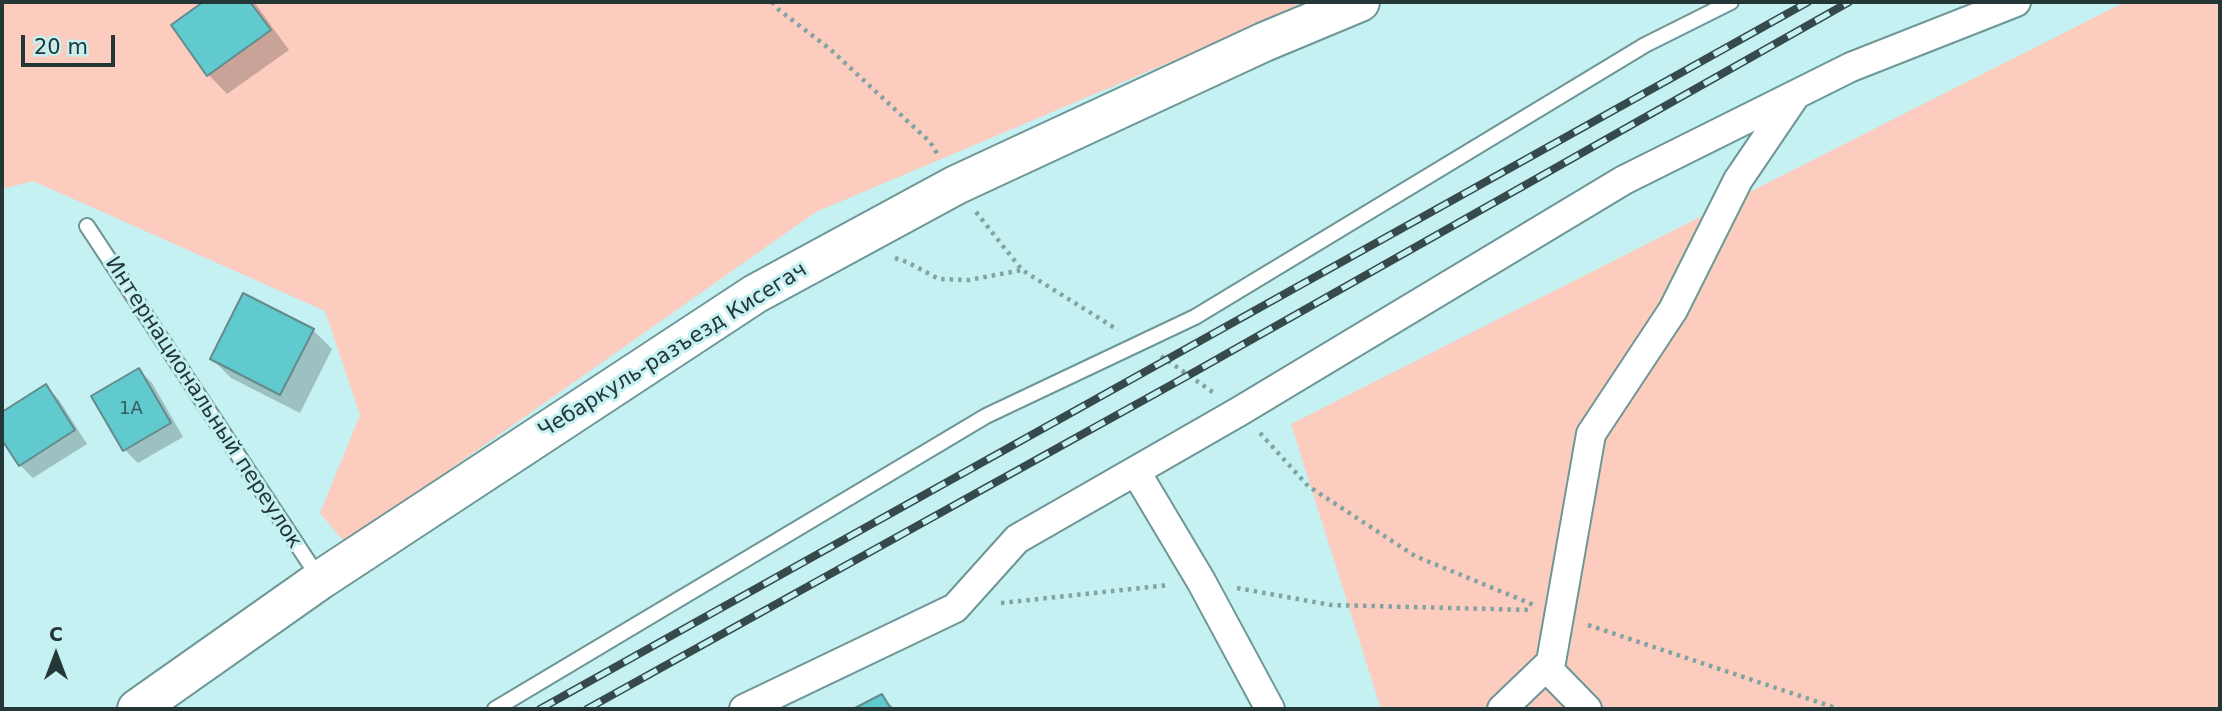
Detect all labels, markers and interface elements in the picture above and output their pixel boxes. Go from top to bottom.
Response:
scale bar [24,21,119,65]
text: 20 m [34,35,88,59]
street label: Интернациональный переулок [99,252,307,554]
street label: Чебаркуль-разъезд Кисегач [534,258,812,444]
house number: 1А [119,398,143,420]
north arrow [21,620,91,690]
text: С [49,623,63,645]

